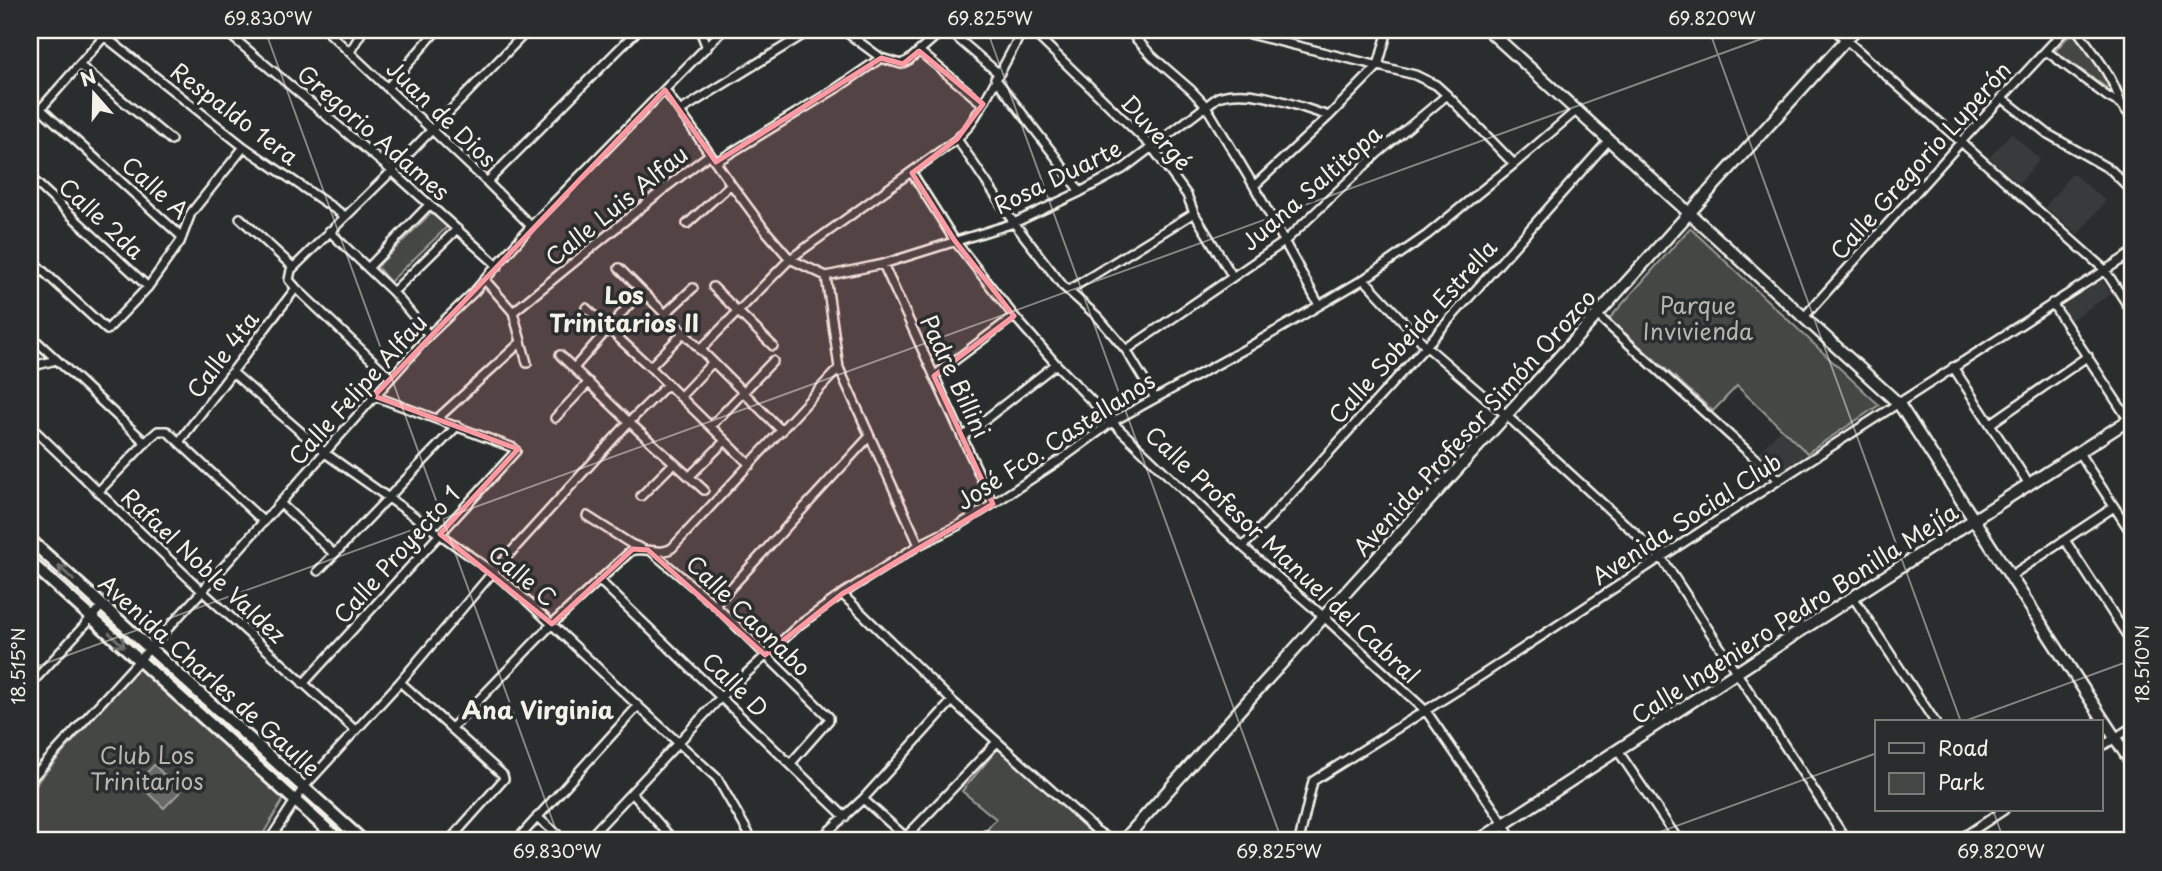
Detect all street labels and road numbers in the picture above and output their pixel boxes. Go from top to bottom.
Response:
street label: Juan de Dios [379,51,505,175]
street label: Respaldo 1era [164,53,306,173]
street label: Calle Gregorio Luperón [1821,53,2019,267]
street label: Gregorio Adames [290,56,458,208]
street label: Duvergé [1113,86,1201,178]
street label: Juana Saltitopa [1233,116,1389,258]
street label: Rosa Duarte [987,130,1127,222]
street label: Calle Luis Alfau [537,136,695,274]
street label: Calle A [115,147,197,227]
street label: Calle 2da [51,169,153,267]
street label: Calle Sobeida Estrella [1319,230,1505,431]
street label: Avenida Profesor Simón Orozco [1344,281,1604,563]
street label: Calle 4ta [178,302,267,405]
street label: Calle Felipe Alfau [279,306,435,472]
street label: Padre Billini [912,309,1000,443]
street label: José Fco. Castellanos [948,362,1162,518]
street label: Calle Profesor Manuel del Cabral [1138,417,1428,691]
street label: Avenida Social Club [1584,443,1788,593]
street label: Calle Proyecto 1 [324,477,468,631]
street label: Rafael Noble Valdez [114,479,294,651]
street label: Calle Ingeniero Pedro Bonilla Mejía [1624,494,1965,732]
street label: Calle C [481,536,565,614]
street label: Calle Caonabo [679,546,819,684]
street label: Avenida Charles de Gaulle [91,566,329,784]
street label: Calle D [695,643,777,725]

